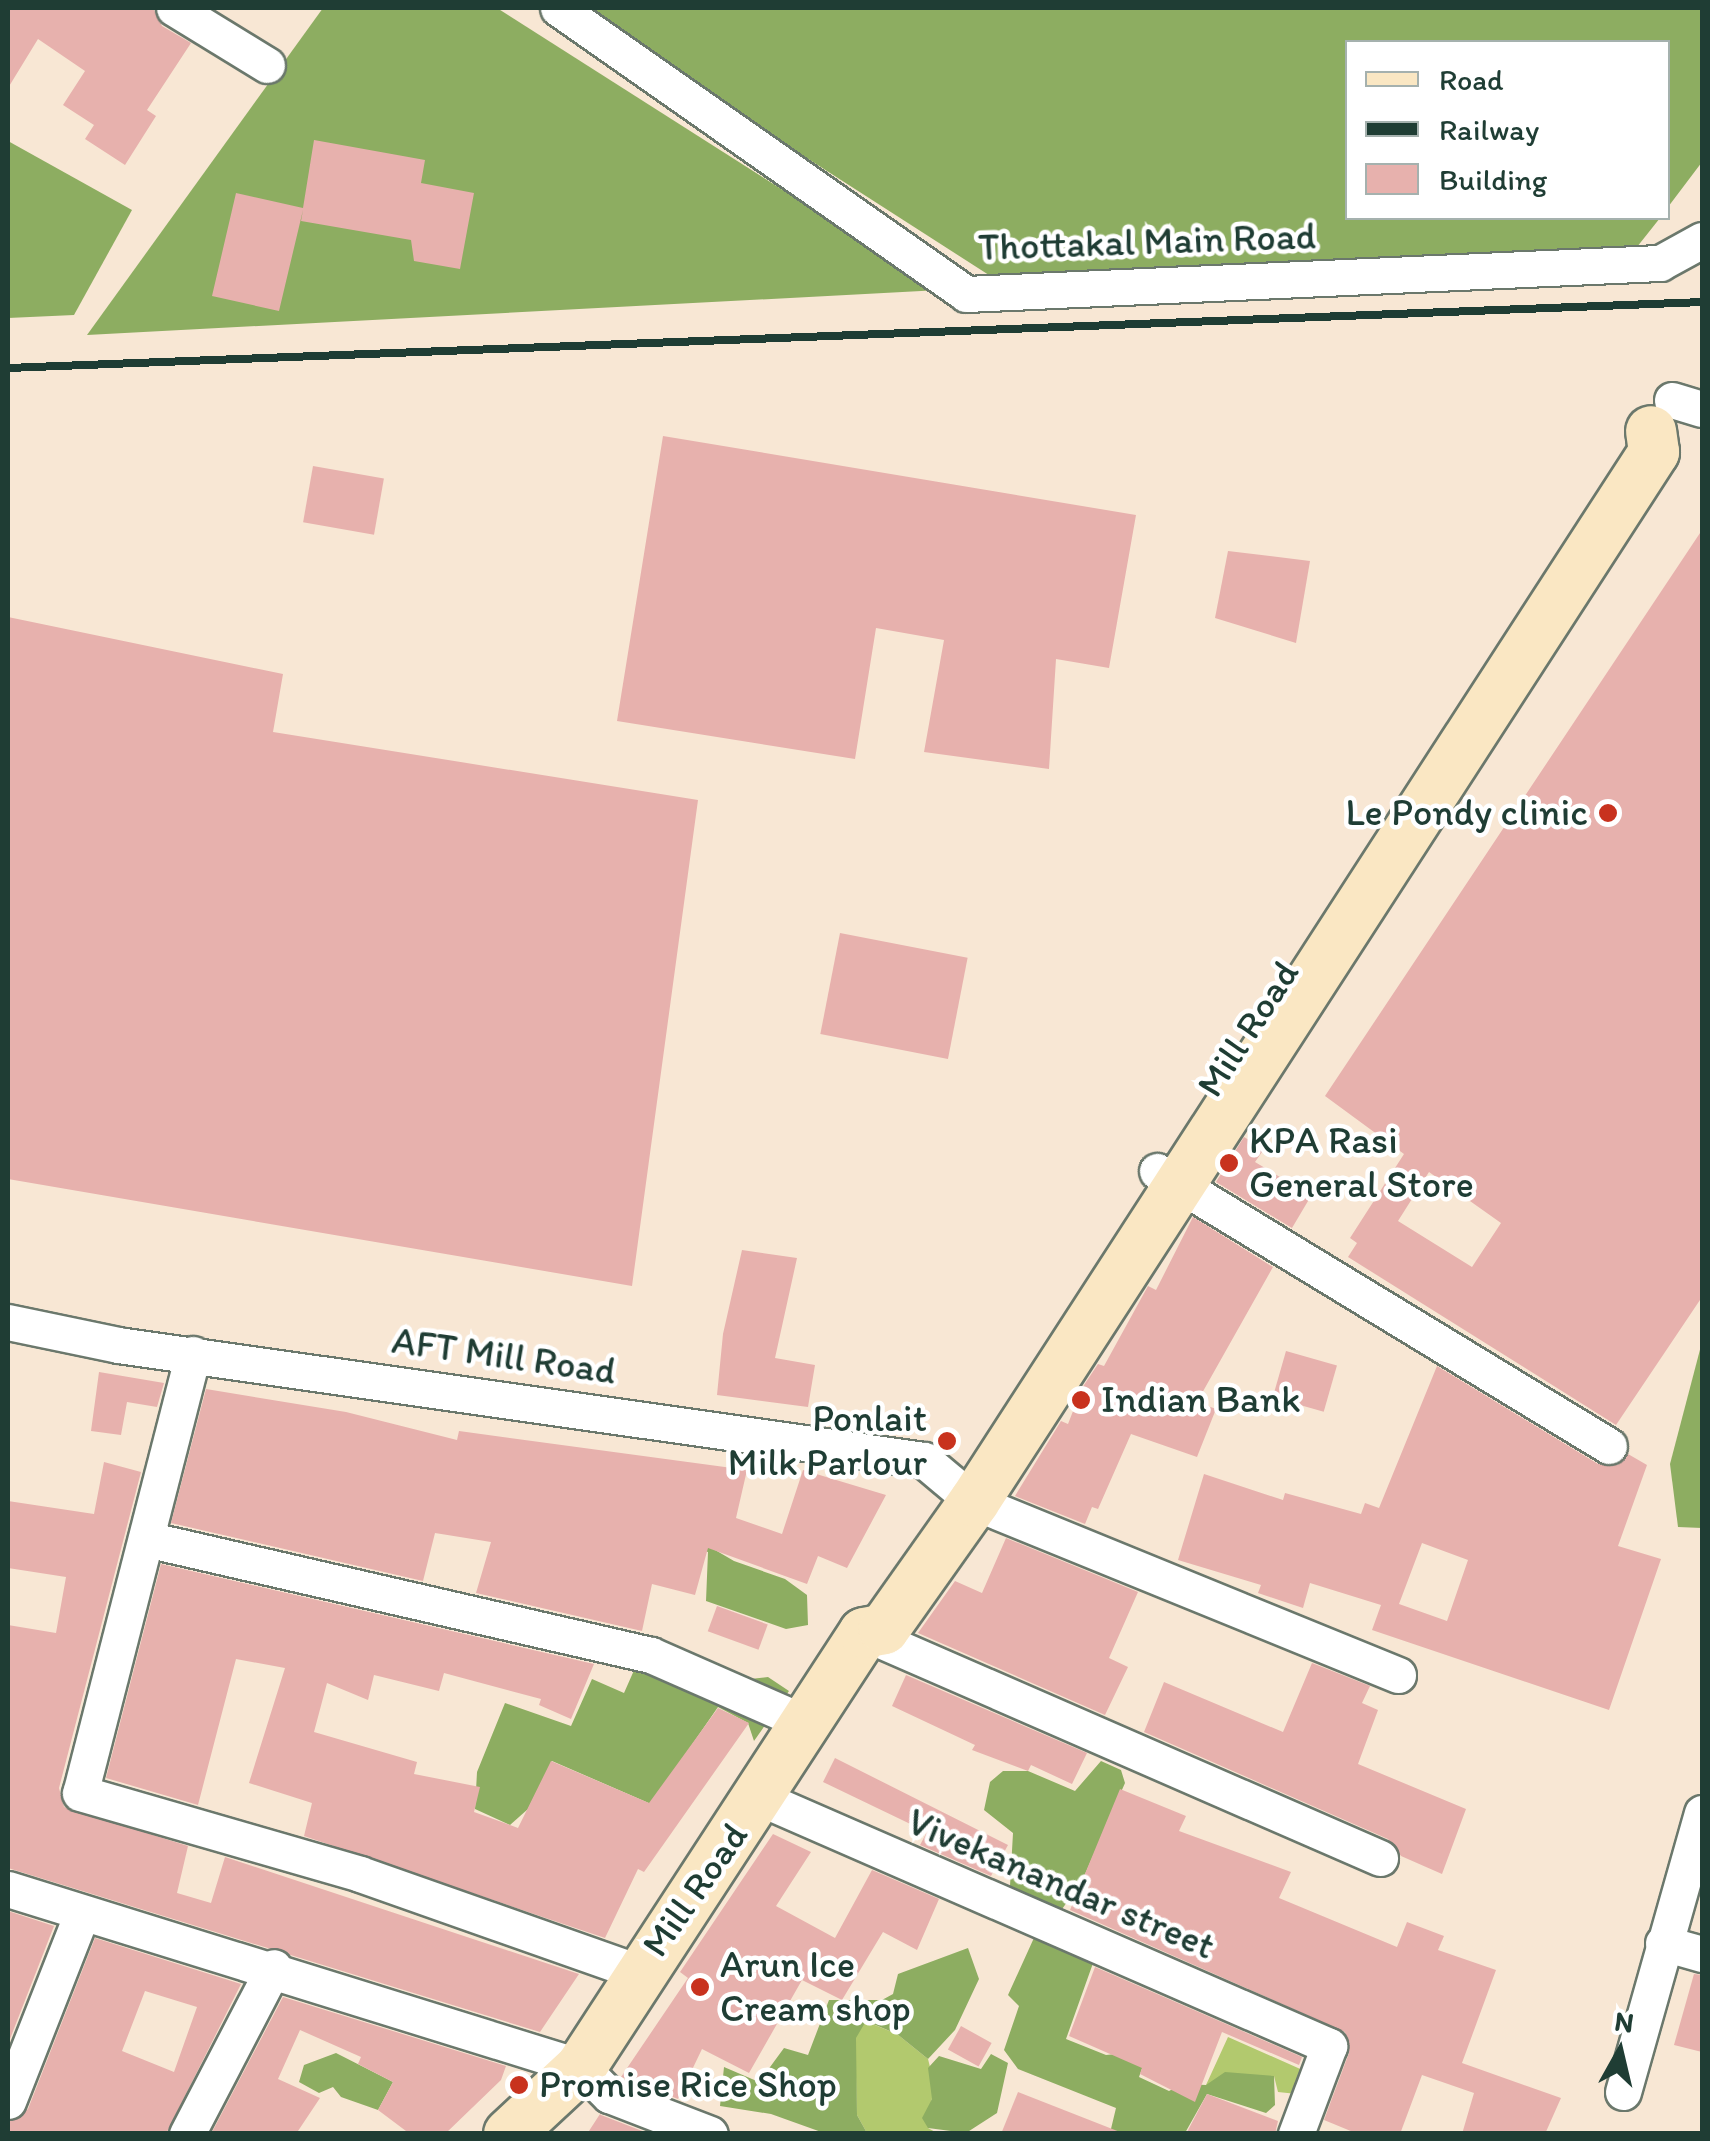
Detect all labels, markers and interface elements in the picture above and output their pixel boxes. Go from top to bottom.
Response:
legend [1345,40,1670,220]
text: Road [1439,61,1504,98]
text: Railway [1439,111,1539,148]
text: Building [1439,161,1547,198]
street label: Thottakal Main Road [978,213,1316,271]
place label: Le Pondy clinic [1346,790,1588,836]
marker: Le Pondy clinic [1597,802,1619,824]
street label: Mill Road [1188,953,1308,1105]
place label: KPA Rasi General Store [1249,1118,1474,1208]
marker: KPA Rasi General Store [1218,1152,1240,1174]
street label: AFT Mill Road [389,1318,619,1394]
place label: Indian Bank [1101,1377,1301,1423]
marker: Indian Bank [1070,1389,1092,1411]
place label: Ponlait Milk Parlour [727,1396,927,1486]
marker: Ponlait Milk Parlour [936,1430,958,1452]
street label: Vivekanandar street [901,1799,1221,1969]
street label: Mill Road [633,1815,757,1965]
place label: Arun Ice Cream shop [720,1942,911,2032]
marker: Arun Ice Cream shop [689,1976,711,1998]
north arrow [1570,2001,1670,2101]
text: N [1612,2003,1636,2039]
place label: Promise Rice Shop [539,2062,837,2108]
marker: Promise Rice Shop [508,2074,530,2096]

